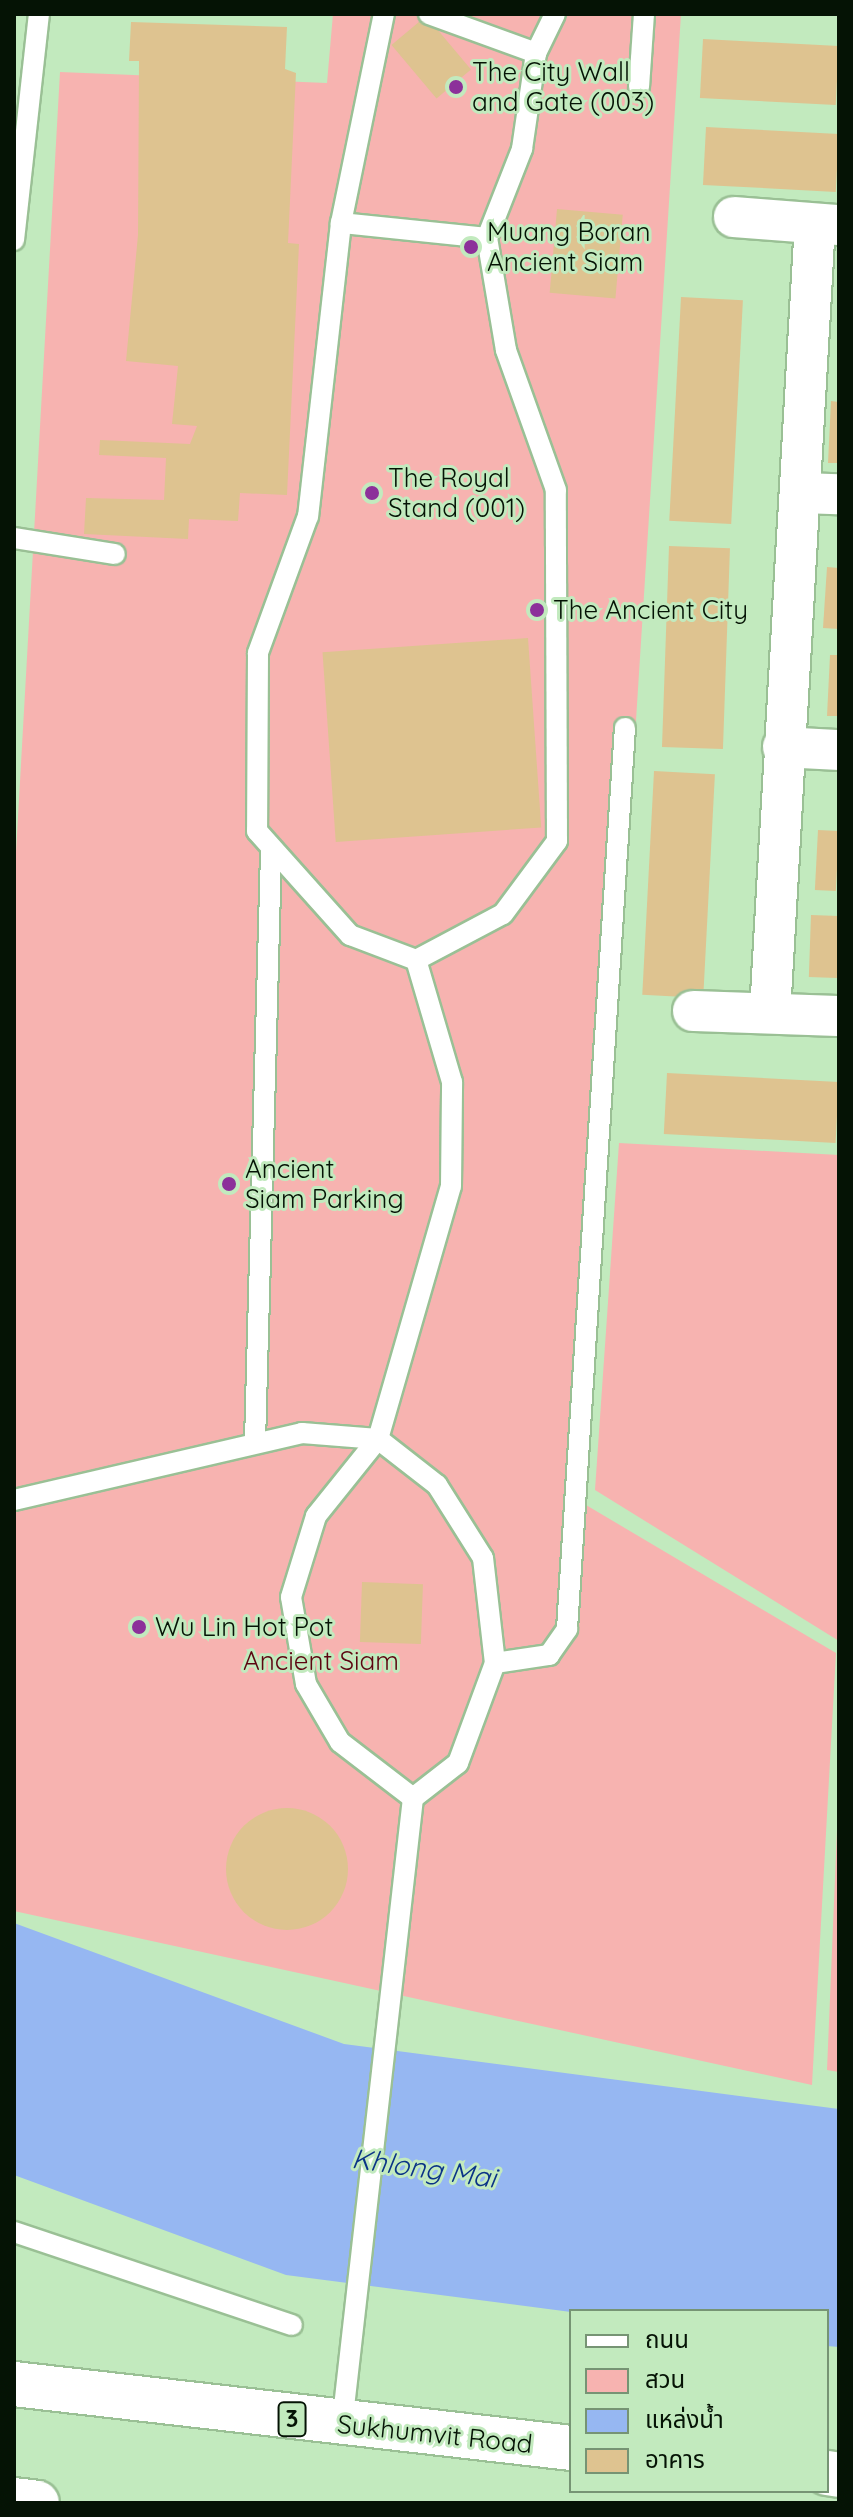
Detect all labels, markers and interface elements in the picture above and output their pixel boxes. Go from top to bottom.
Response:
place label: The City Wall and Gate (003) [472,56,654,118]
marker: The City Wall and Gate (003) [447,78,465,96]
place label: Muang Boran Ancient Siam [487,216,650,278]
marker: Muang Boran Ancient Siam [462,238,480,256]
place label: The Royal Stand (001) [388,462,525,524]
marker: The Royal Stand (001) [363,484,381,502]
place label: The Ancient City [553,594,748,626]
marker: The Ancient City [528,601,546,619]
place label: Ancient Siam Parking [245,1153,404,1214]
marker: Ancient Siam Parking [220,1175,238,1193]
place label: Wu Lin Hot Pot [155,1611,333,1643]
marker: Wu Lin Hot Pot [130,1618,148,1636]
park label: Ancient Siam [243,1645,399,1677]
water label: Khlong Mai [350,2141,498,2195]
legend [569,2309,829,2493]
text: ถนน [645,2324,689,2354]
text: สวน [645,2364,685,2394]
road number: 3 [276,2399,308,2439]
text: แหล่งน้ำ [645,2404,724,2434]
street label: Sukhumvit Road [336,2408,534,2460]
text: อาคาร [645,2444,705,2474]

